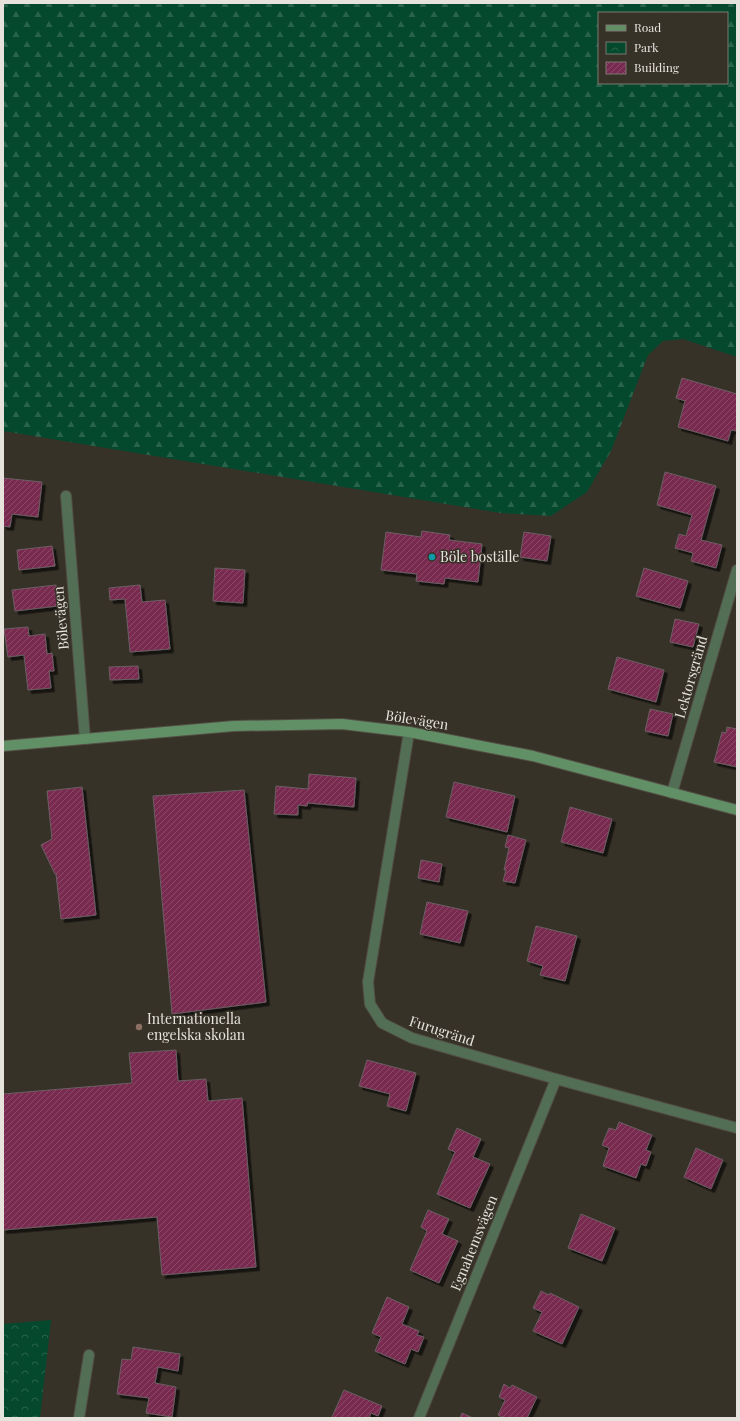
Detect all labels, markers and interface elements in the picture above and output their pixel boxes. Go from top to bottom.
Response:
legend [598,12,728,84]
text: Road [634,19,661,35]
text: Park [634,39,659,55]
text: Building [634,59,680,75]
place label: Böle boställe [440,547,519,566]
marker: Böle boställe [427,552,437,562]
street label: Bölevägen [48,585,73,651]
street label: Lektorsgränd [670,633,711,720]
street label: Bölevägen [384,705,451,734]
place label: Internationella engelska skolan [147,1009,246,1044]
street label: Furugränd [407,1011,477,1050]
marker: Internationella engelska skolan [134,1022,144,1032]
street label: Egnahemsvägen [446,1192,502,1294]

